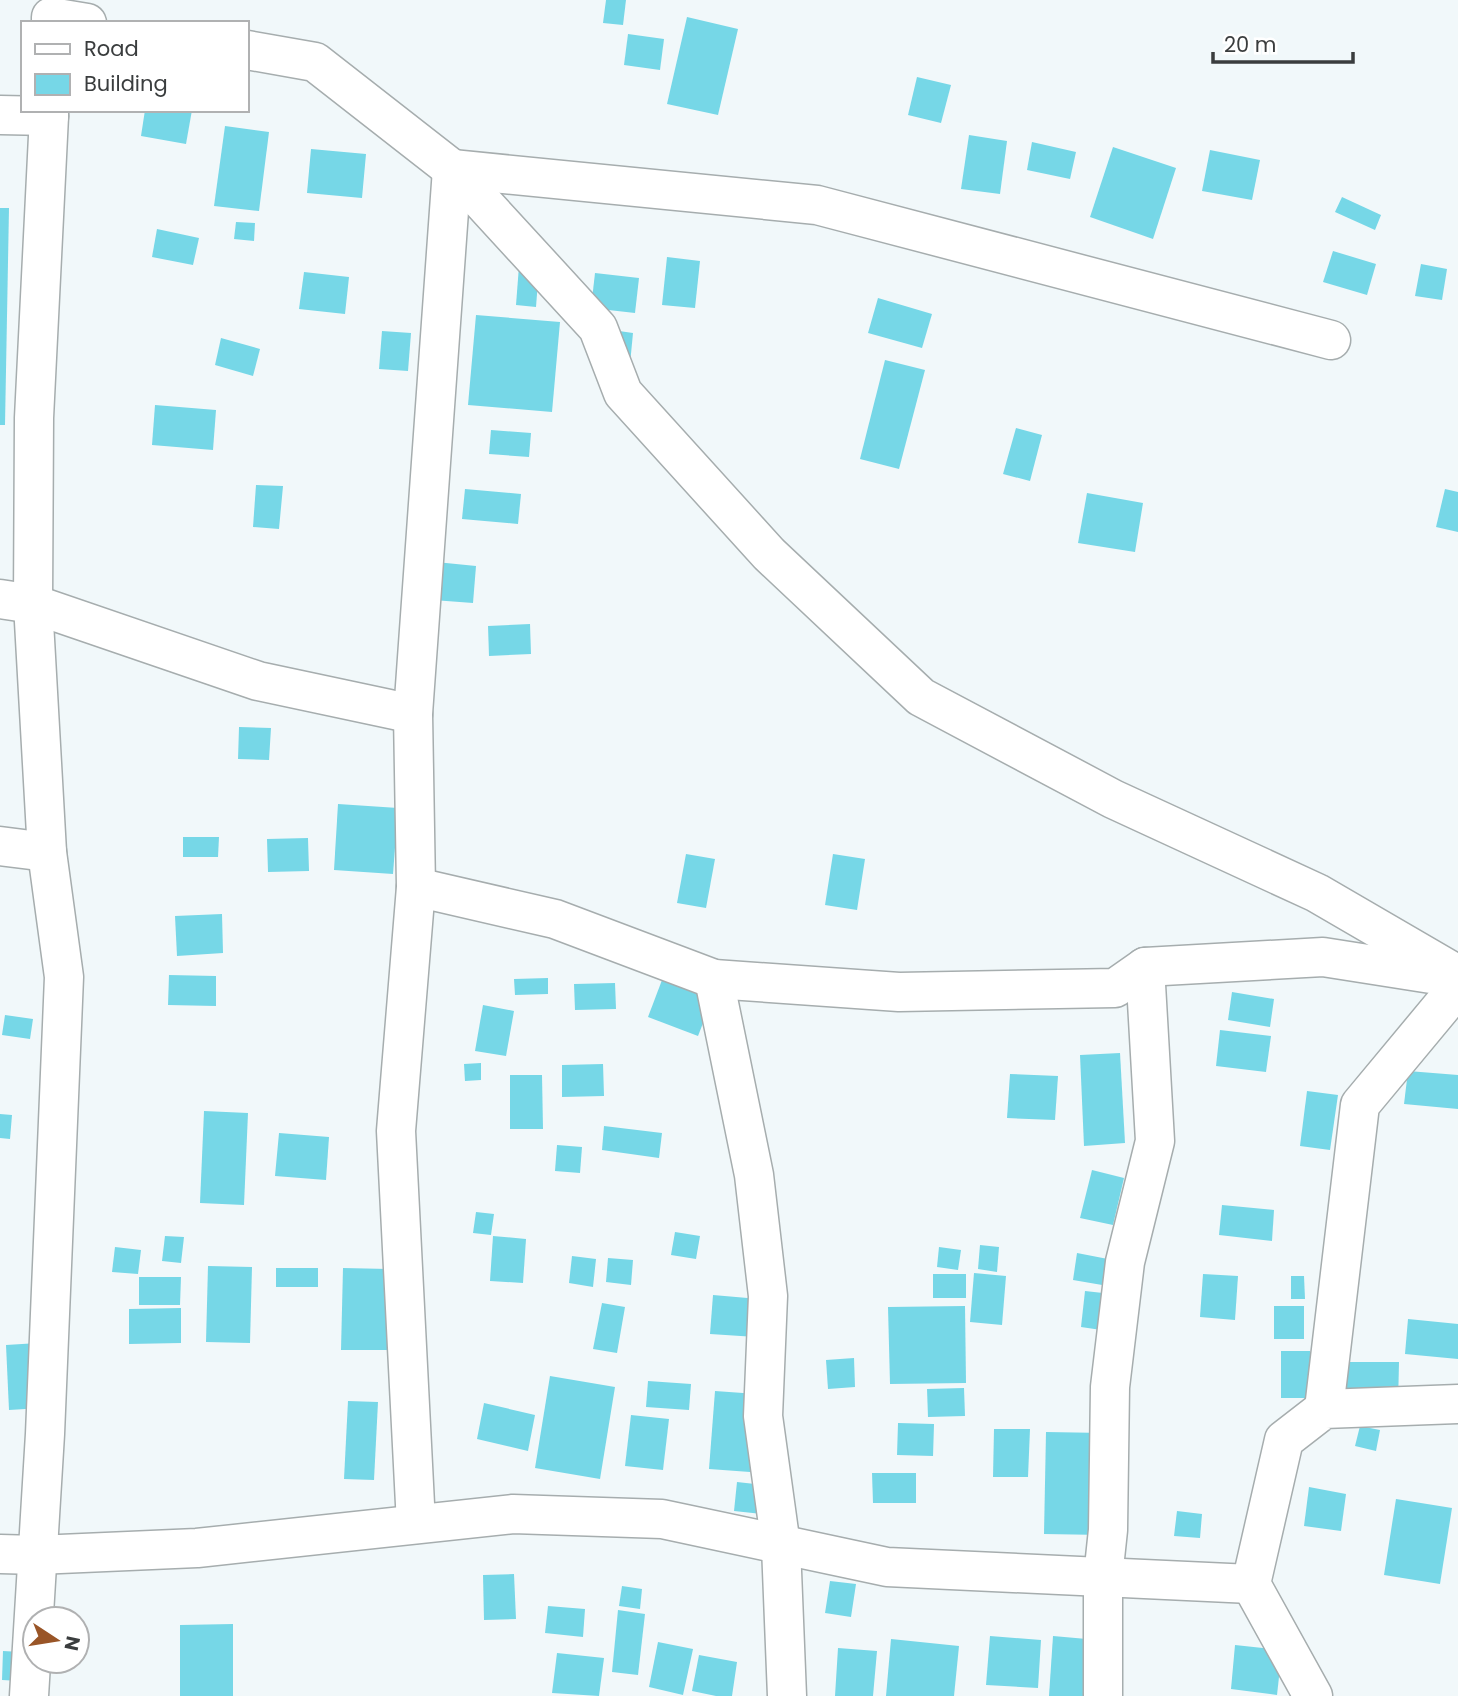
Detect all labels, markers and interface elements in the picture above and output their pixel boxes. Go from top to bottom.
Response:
legend [21,21,248,112]
scale bar [1213,21,1353,65]
text: 20 m [1224,30,1277,59]
text: Road [84,34,139,63]
text: Building [84,69,168,98]
north arrow [21,1605,91,1675]
text: N [57,1634,87,1653]

